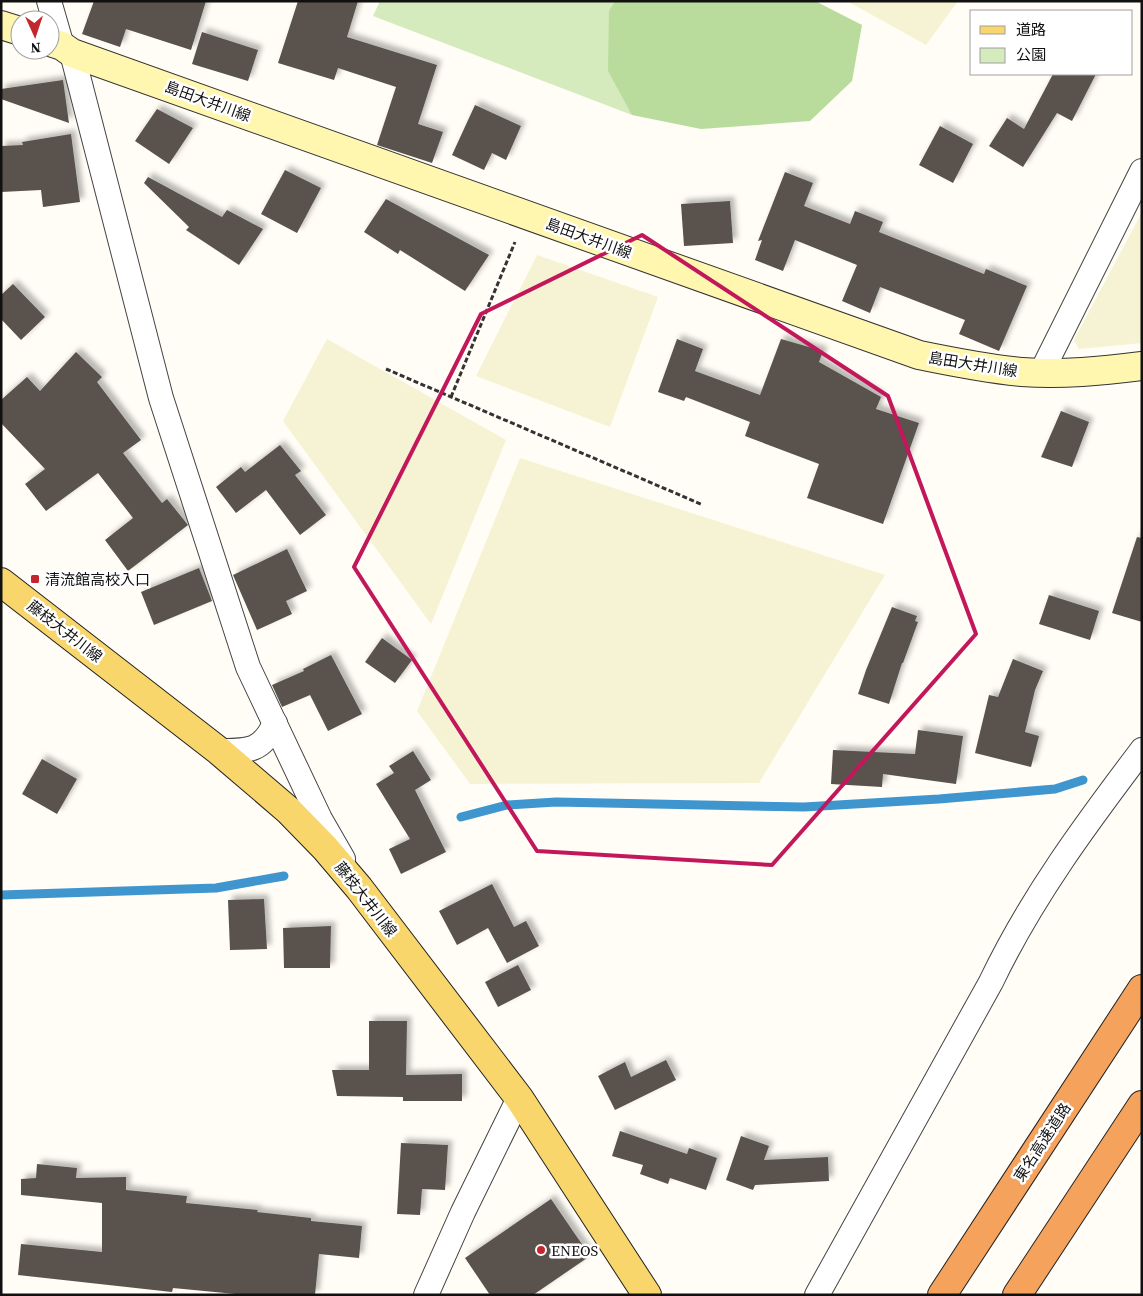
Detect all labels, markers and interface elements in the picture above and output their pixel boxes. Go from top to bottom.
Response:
north arrow [10,10,60,60]
legend [970,10,1133,75]
text: 道路 [1016,19,1046,40]
text: N [30,38,41,58]
text: 公園 [1016,44,1046,65]
street label: 島田大井川線 [162,76,254,126]
street label: 島田大井川線 [543,213,635,263]
street label: 島田大井川線 [927,347,1019,381]
place label: 清流館高校入口 [45,569,150,590]
marker: 清流館高校入口 [29,573,41,585]
street label: 藤枝大井川線 [23,595,107,667]
street label: 藤枝大井川線 [330,857,402,941]
street label: 東名高速道路 [1009,1099,1075,1185]
place label: ENEOS [551,1240,599,1261]
marker: ENEOS [535,1244,547,1256]

